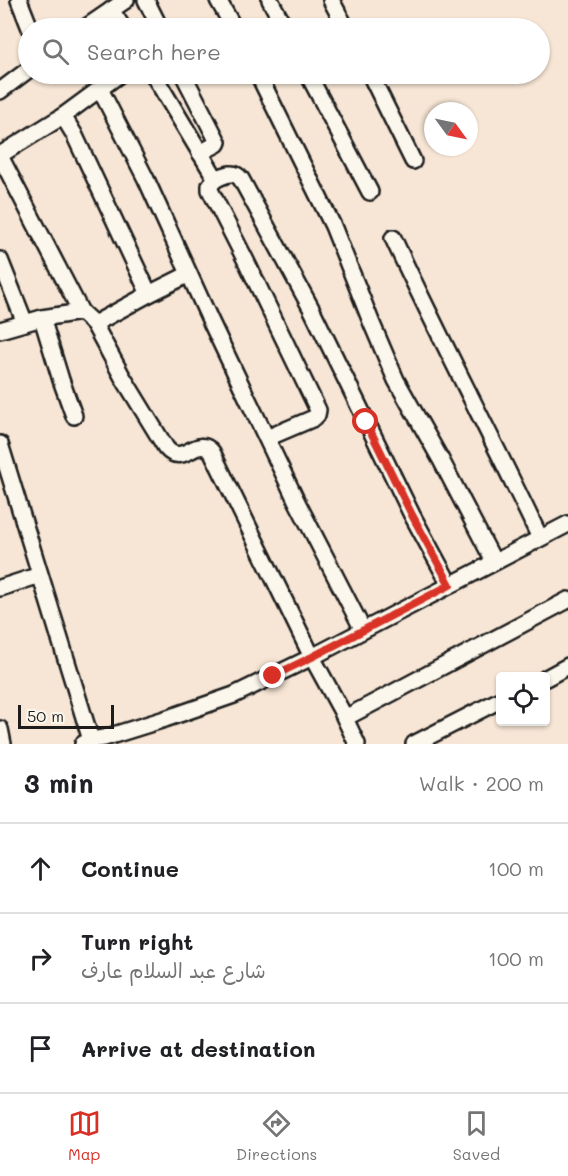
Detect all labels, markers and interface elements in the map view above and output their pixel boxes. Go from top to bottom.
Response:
search box [18,18,550,84]
icon: search [39,35,72,68]
text: Search here [87,37,221,66]
north arrow [424,102,478,156]
route start [352,408,378,434]
route end [259,662,285,688]
map controls [496,672,550,726]
button: locate [496,672,550,726]
scale bar [18,702,114,730]
text: 50 m [27,705,64,726]
text: 3 min [24,766,93,800]
text: Walk · 200 m [419,770,544,796]
icon: ahead [24,852,57,885]
text: Continue [81,854,179,883]
text: 100 m [488,855,544,881]
text: Turn right [81,927,193,956]
icon: right [24,942,57,975]
text: 100 m [488,945,544,971]
text: شارع عبد السلام عارف [81,957,266,983]
icon: arrive [24,1032,57,1065]
text: Arrive at destination [81,1034,316,1063]
tab: Map [68,1107,101,1164]
tab: Directions [236,1107,317,1164]
tab: Saved [453,1107,500,1164]

